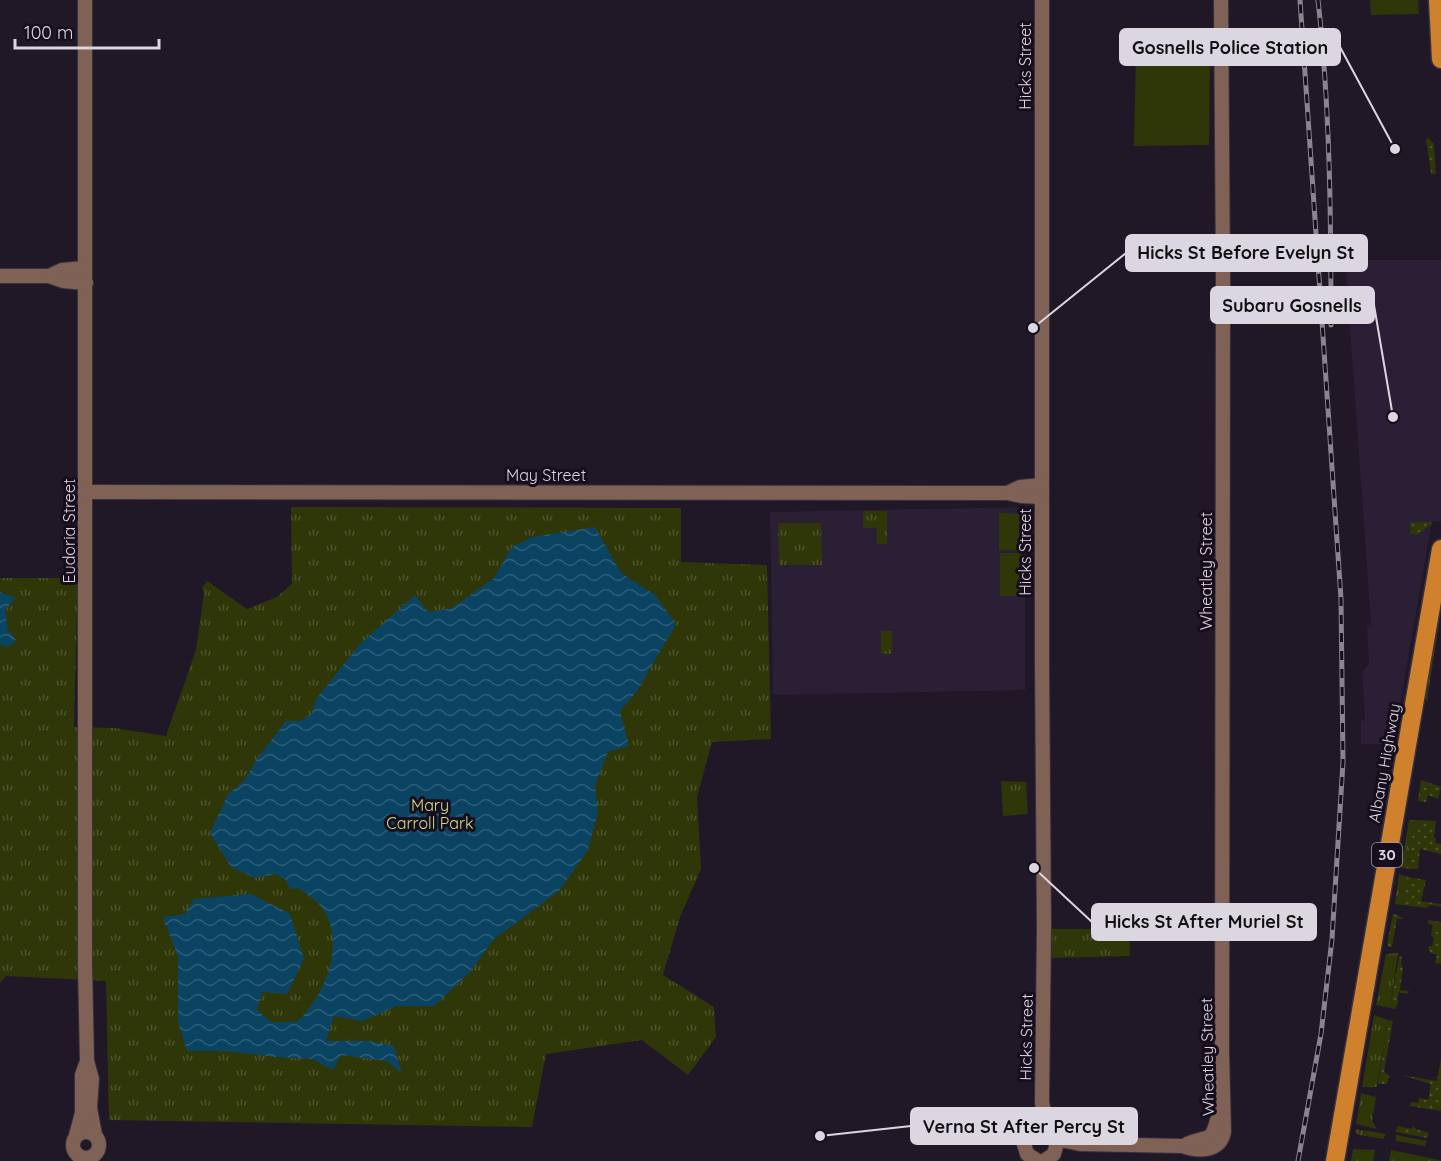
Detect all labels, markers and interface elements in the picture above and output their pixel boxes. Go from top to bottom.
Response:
scale bar [15,12,159,50]
text: 100 m [24,21,73,44]
street label: Hicks Street [1015,22,1035,110]
callout: Gosnells Police Station [1120,29,1340,65]
text: Gosnells Police Station [1132,36,1328,59]
callout: Hicks St Before Evelyn St [1126,235,1367,271]
text: Hicks St Before Evelyn St [1137,241,1355,264]
callout: Subaru Gosnells [1211,287,1374,323]
text: Subaru Gosnells [1222,294,1362,317]
street label: May Street [506,465,586,485]
street label: Eudoria Street [59,479,79,583]
street label: Hicks Street [1015,508,1035,596]
street label: Wheatley Street [1196,512,1216,630]
street label: Albany Highway [1364,702,1404,824]
park label: Mary Carroll Park [386,795,474,833]
road number: 30 [1372,843,1402,867]
callout: Hicks St After Muriel St [1092,904,1316,940]
text: Hicks St After Muriel St [1104,910,1304,933]
street label: Hicks Street [1015,993,1037,1081]
street label: Wheatley Street [1196,998,1218,1116]
callout: Verna St After Percy St [911,1108,1137,1144]
text: Verna St After Percy St [923,1115,1125,1138]

